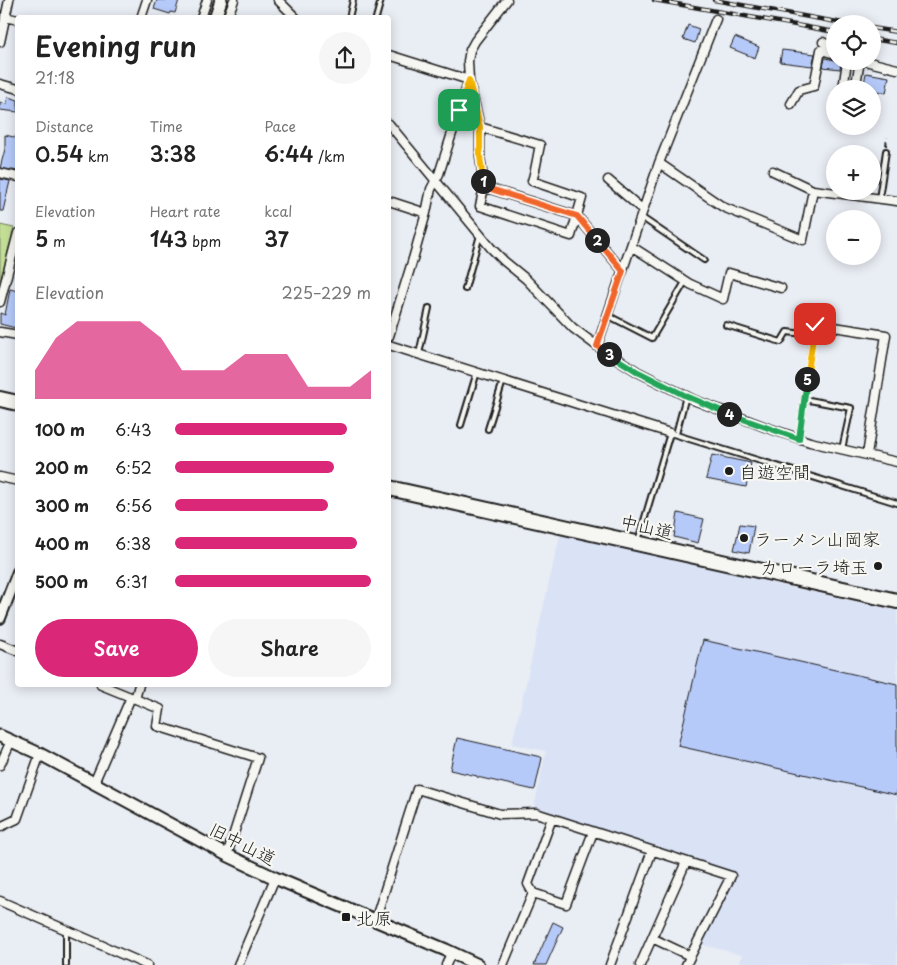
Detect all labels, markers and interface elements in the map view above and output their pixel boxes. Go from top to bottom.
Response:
map controls [826,15,881,265]
button: locate [826,15,881,70]
text: Evening run [35,24,197,67]
button: share [319,32,371,84]
text: 21:18 [35,65,75,89]
button: layers [826,80,881,135]
pin [438,89,480,131]
icon: arrive [445,96,473,124]
text: Distance [35,116,94,137]
text: Time [150,116,183,137]
text: Pace [264,116,296,137]
text: 0.54 [35,137,83,169]
text: 3:38 [150,137,197,169]
text: 6:44 [264,137,314,169]
button: + [826,145,881,200]
text: km [83,146,109,167]
text: /km [314,146,345,167]
pin: 1 [470,168,496,194]
text: 1 [480,171,487,192]
text: Elevation [35,201,95,222]
text: Heart rate [150,201,220,222]
text: kcal [264,201,292,222]
button: − [826,210,881,265]
text: 5 [35,222,48,254]
text: 143 [150,222,188,254]
text: 37 [264,222,289,254]
pin: 2 [584,228,610,252]
text: 2 [593,230,602,251]
text: m [48,231,66,252]
text: bpm [188,231,221,252]
text: Elevation [35,280,104,304]
text: 225–229 m [282,280,371,304]
pin [794,303,836,345]
icon: check [801,310,829,338]
pin: 3 [596,342,622,366]
text: 3 [605,344,614,365]
pin: 5 [794,366,820,392]
text: 5 [803,369,812,390]
pin: 4 [716,402,742,426]
text: 4 [725,404,734,425]
text: 100 m [35,417,85,441]
text: 6:43 [115,417,152,441]
text: 200 m [35,455,89,479]
text: 6:52 [115,455,152,479]
place label: 自遊空間 [739,458,811,485]
marker: 自遊空間 [723,465,735,477]
text: 300 m [35,493,89,517]
text: 6:56 [115,493,152,517]
street label: 中山道 [618,507,676,545]
place label: ラーメン山岡家 [754,525,880,552]
text: 400 m [35,531,89,555]
text: 6:38 [115,531,151,555]
marker: ラーメン山岡家 [738,532,750,544]
place label: カローラ埼玉 [760,553,868,580]
marker: カローラ埼玉 [872,560,884,572]
text: 500 m [35,569,88,593]
text: 6:31 [115,569,148,593]
button: Save [35,619,198,677]
button: Share [208,619,371,677]
street label: 旧中山道 [205,815,281,871]
place label: 北原 [356,904,392,931]
marker: 北原 [340,911,352,923]

